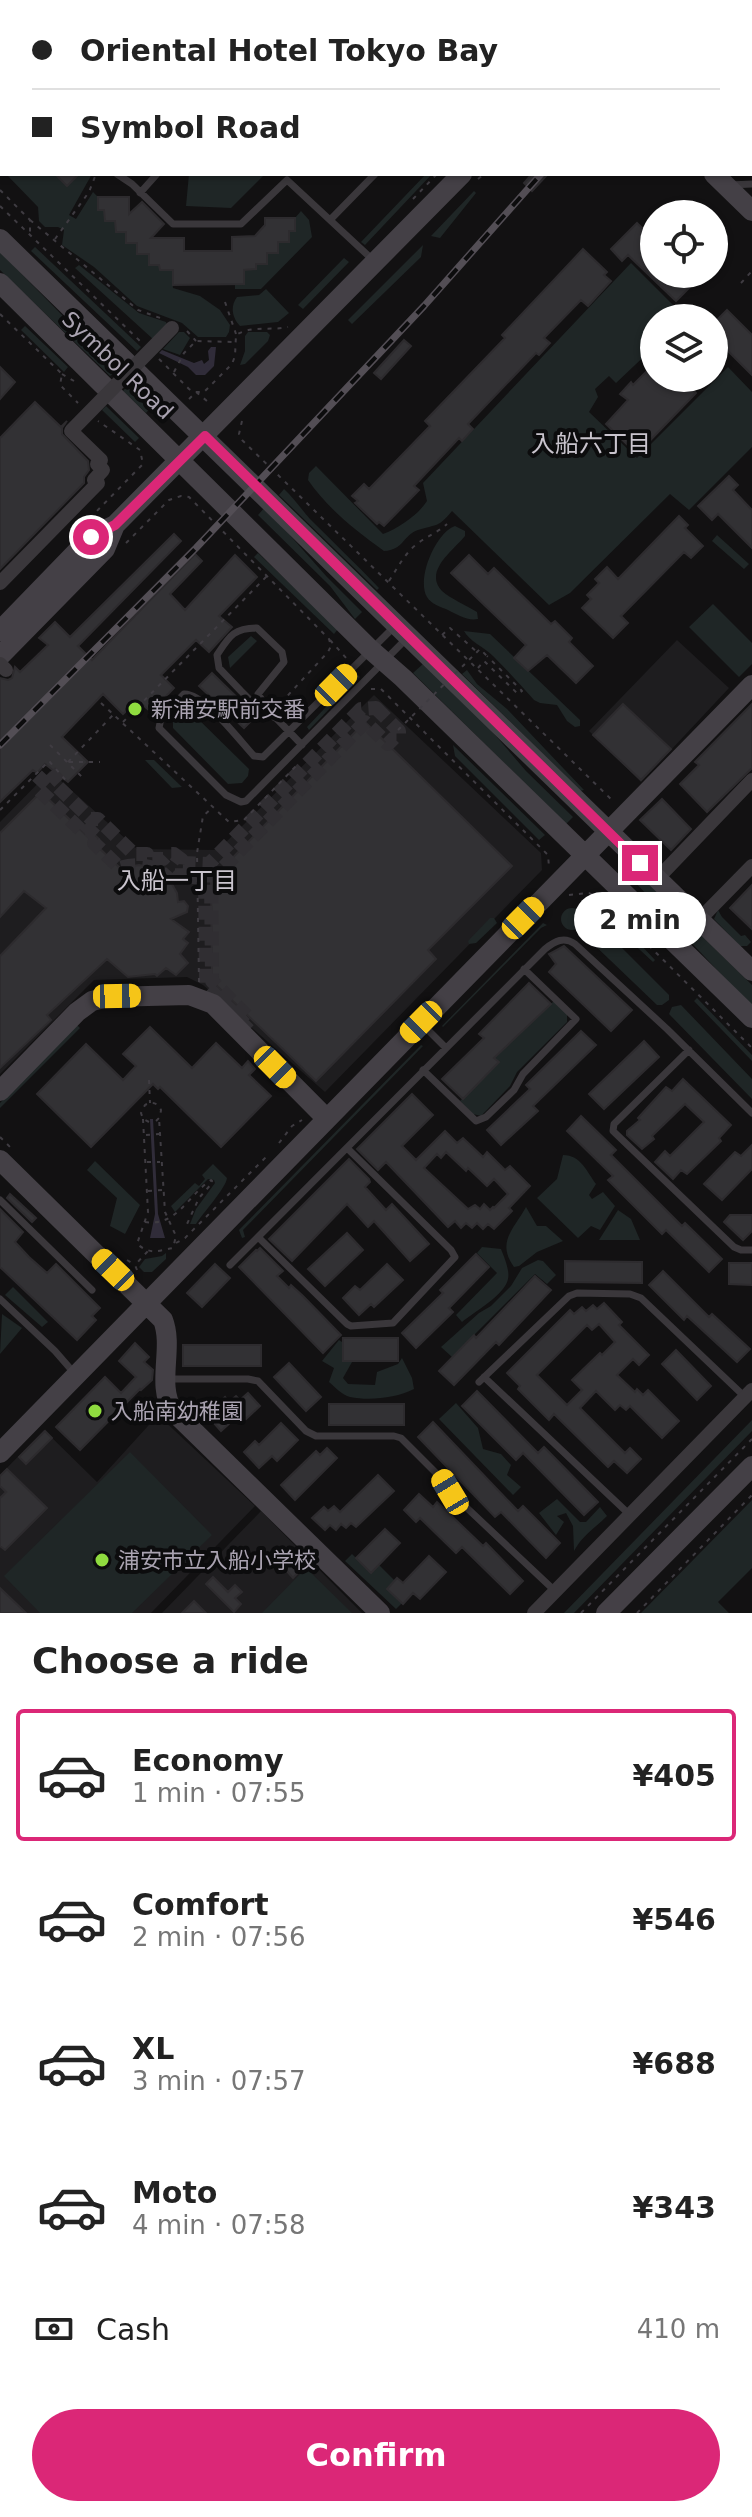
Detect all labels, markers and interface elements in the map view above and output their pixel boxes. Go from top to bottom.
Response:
text: Oriental Hotel Tokyo Bay [80,33,498,68]
text: Symbol Road [80,110,301,145]
map controls [640,200,728,392]
button: locate [640,200,728,288]
button: layers [640,304,728,392]
street label: Symbol Road [57,306,178,424]
district label: 入船六丁目 [531,430,651,458]
route start [73,519,109,555]
car [311,660,361,710]
place label: 新浦安駅前交番 [151,697,305,722]
marker: 新浦安駅前交番 [126,700,144,718]
route end [622,845,658,881]
district label: 入船一丁目 [117,867,237,895]
callout: 2 min [574,891,706,947]
car [498,893,548,943]
text: 2 min [599,905,681,935]
car [93,984,141,1008]
car [396,997,446,1047]
car [250,1042,300,1092]
car [87,1245,139,1295]
place label: 入船南幼稚園 [111,1399,243,1424]
marker: 入船南幼稚園 [86,1402,104,1420]
car [427,1465,473,1519]
place label: 浦安市立入船小学校 [118,1548,316,1573]
marker: 浦安市立入船小学校 [93,1551,111,1569]
text: Choose a ride [32,1640,309,1681]
icon: car [36,1739,108,1811]
text: Economy [132,1743,284,1778]
text: ¥405 [633,1758,716,1793]
text: 1 min · 07:55 [132,1778,306,1808]
icon: car [36,1883,108,1955]
text: Comfort [132,1887,269,1922]
text: ¥546 [633,1902,716,1937]
text: 2 min · 07:56 [132,1922,306,1952]
icon: car [36,2027,108,2099]
text: XL [132,2031,174,2066]
text: ¥688 [633,2046,716,2081]
text: 3 min · 07:57 [132,2066,306,2096]
icon: car [36,2171,108,2243]
text: Moto [132,2175,217,2210]
text: ¥343 [633,2190,716,2225]
text: 4 min · 07:58 [132,2210,306,2240]
icon: cash [32,2307,76,2351]
text: Cash [96,2312,170,2347]
text: 410 m [637,2314,720,2344]
button: Confirm [32,2409,720,2501]

